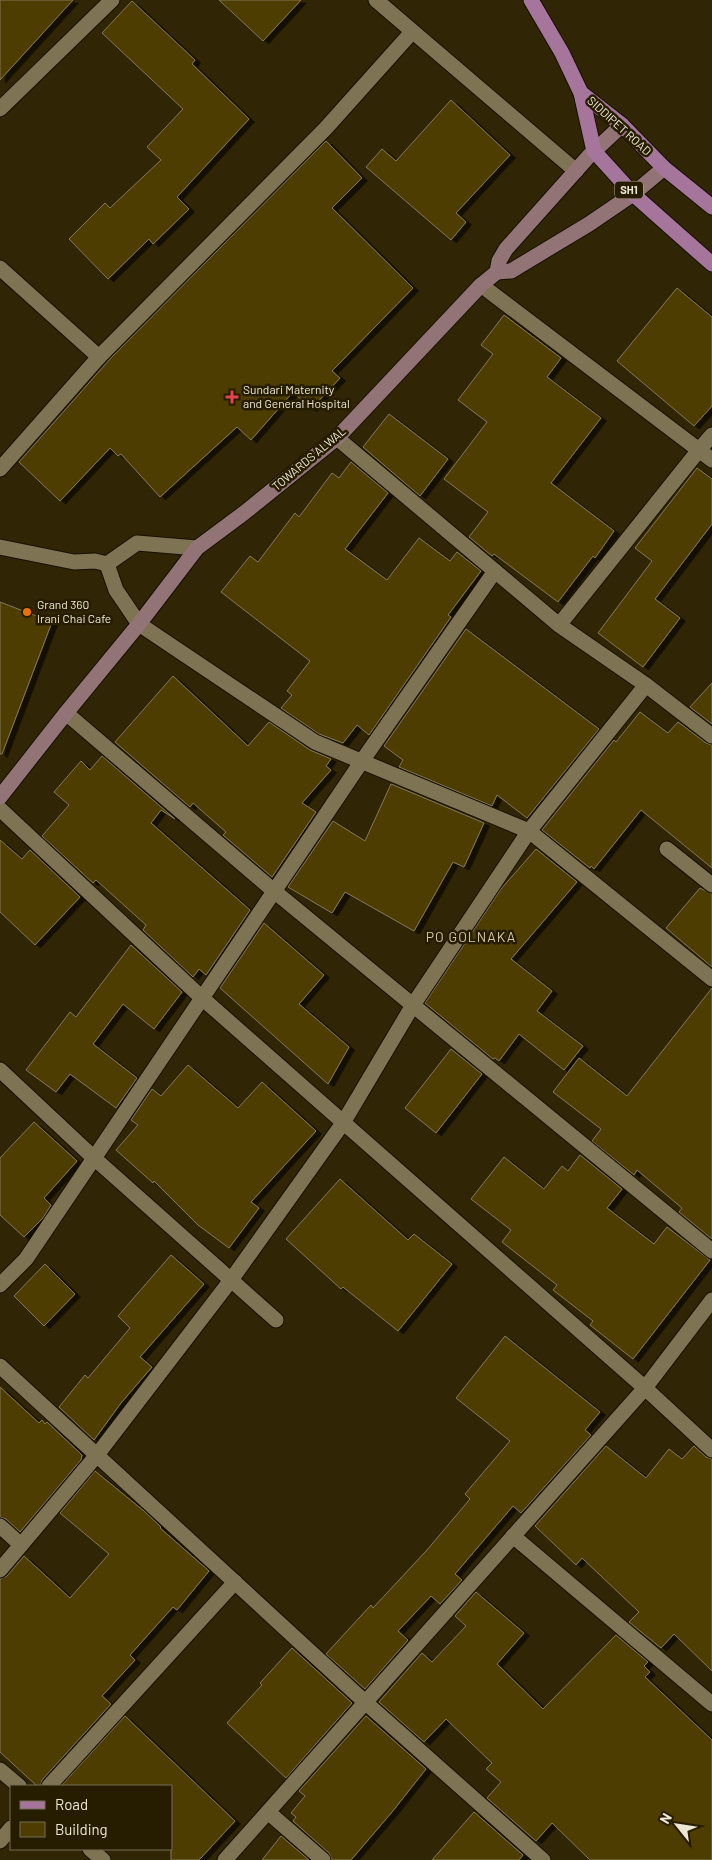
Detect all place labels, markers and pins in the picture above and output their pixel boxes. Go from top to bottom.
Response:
place label: Sundari Maternity and General Hospital [243,382,350,410]
marker: Sundari Maternity and General Hospital [225,390,239,404]
place label: Grand 360 Irani Chai Cafe [37,597,111,625]
marker: Grand 360 Irani Chai Cafe [21,606,33,618]

